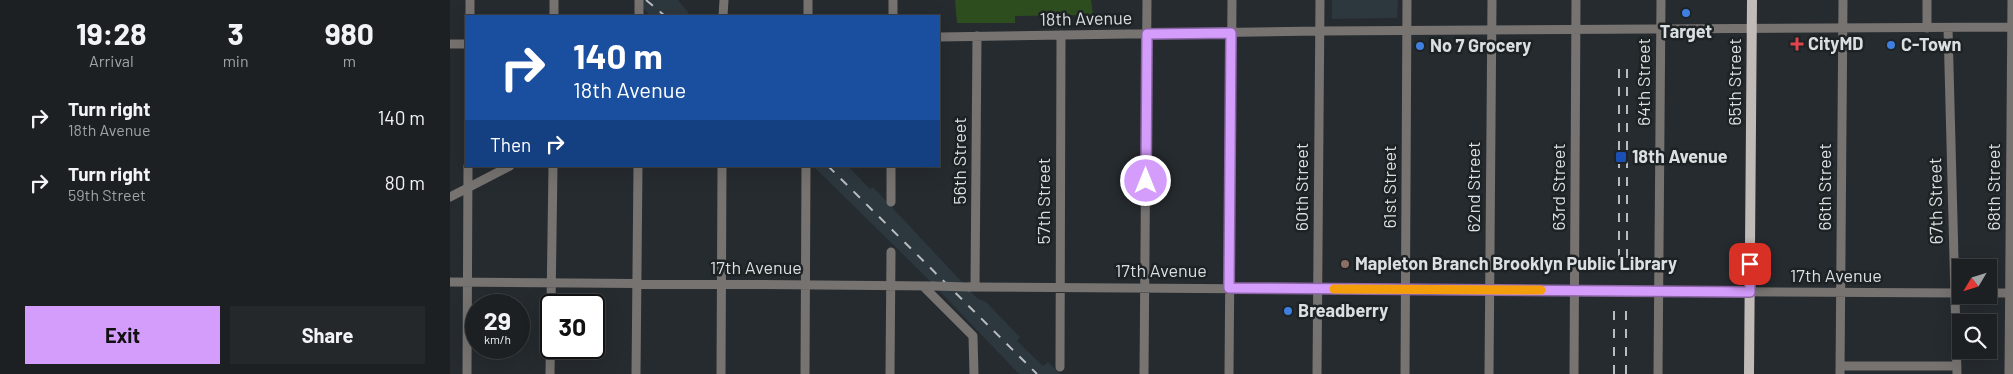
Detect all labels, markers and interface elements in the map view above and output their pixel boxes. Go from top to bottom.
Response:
street label: 18th Avenue [1039,6,1133,30]
marker: Target [1680,7,1692,19]
text: 19:28 [76,15,147,51]
text: 3 [227,15,244,51]
text: 980 [325,15,374,51]
place label: Target [1660,20,1712,42]
place label: CityMD [1808,32,1863,54]
place label: C-Town [1901,33,1961,55]
text: 140 m [573,34,663,76]
place label: No 7 Grocery [1430,34,1531,56]
icon: right [490,35,555,100]
marker: CityMD [1790,37,1804,51]
street label: 64th Street [1632,38,1654,126]
street label: 65th Street [1723,38,1745,126]
marker: C-Town [1885,39,1897,51]
marker: No 7 Grocery [1414,40,1426,52]
text: Arrival [89,51,134,70]
text: min [223,51,249,70]
text: m [343,51,356,70]
text: 18th Avenue [573,76,686,102]
text: Turn right [68,97,150,120]
icon: right [25,104,53,132]
text: 140 m [378,106,425,129]
street label: 56th Street [948,117,970,205]
text: 18th Avenue [68,120,150,139]
icon: right [541,130,569,158]
text: Then [490,133,531,156]
street label: 62nd Street [1462,141,1484,233]
street label: 60th Street [1290,143,1312,231]
street label: 63rd Street [1547,143,1569,231]
street label: 66th Street [1813,143,1835,231]
street label: 68th Street [1982,143,2004,231]
street label: 61st Street [1378,145,1400,229]
place label: 18th Avenue [1632,145,1728,167]
marker: 18th Avenue [1614,150,1628,164]
position arrow [1119,154,1171,206]
street label: 67th Street [1923,157,1947,245]
street label: 57th Street [1032,158,1054,244]
text: Turn right [68,162,150,185]
icon: right [25,169,53,197]
text: 80 m [385,171,425,194]
text: 59th Street [68,185,146,204]
pin [1729,243,1771,285]
icon: arrive [1736,250,1764,278]
place label: Mapleton Branch Brooklyn Public Library [1355,252,1677,274]
street label: 17th Avenue [710,256,802,278]
marker: Mapleton Branch Brooklyn Public Library [1339,258,1351,270]
street label: 17th Avenue [1115,259,1207,281]
north arrow [1952,259,1998,304]
map controls [1952,259,1997,359]
street label: 17th Avenue [1790,264,1882,286]
speed limit sign: 30 [540,294,605,359]
place label: Breadberry [1298,299,1388,321]
text: 29 [484,305,511,335]
marker: Breadberry [1282,305,1294,317]
button: Exit [25,306,220,364]
button: Share [230,306,425,364]
button: search [1952,314,1997,359]
text: km/h [484,332,511,346]

